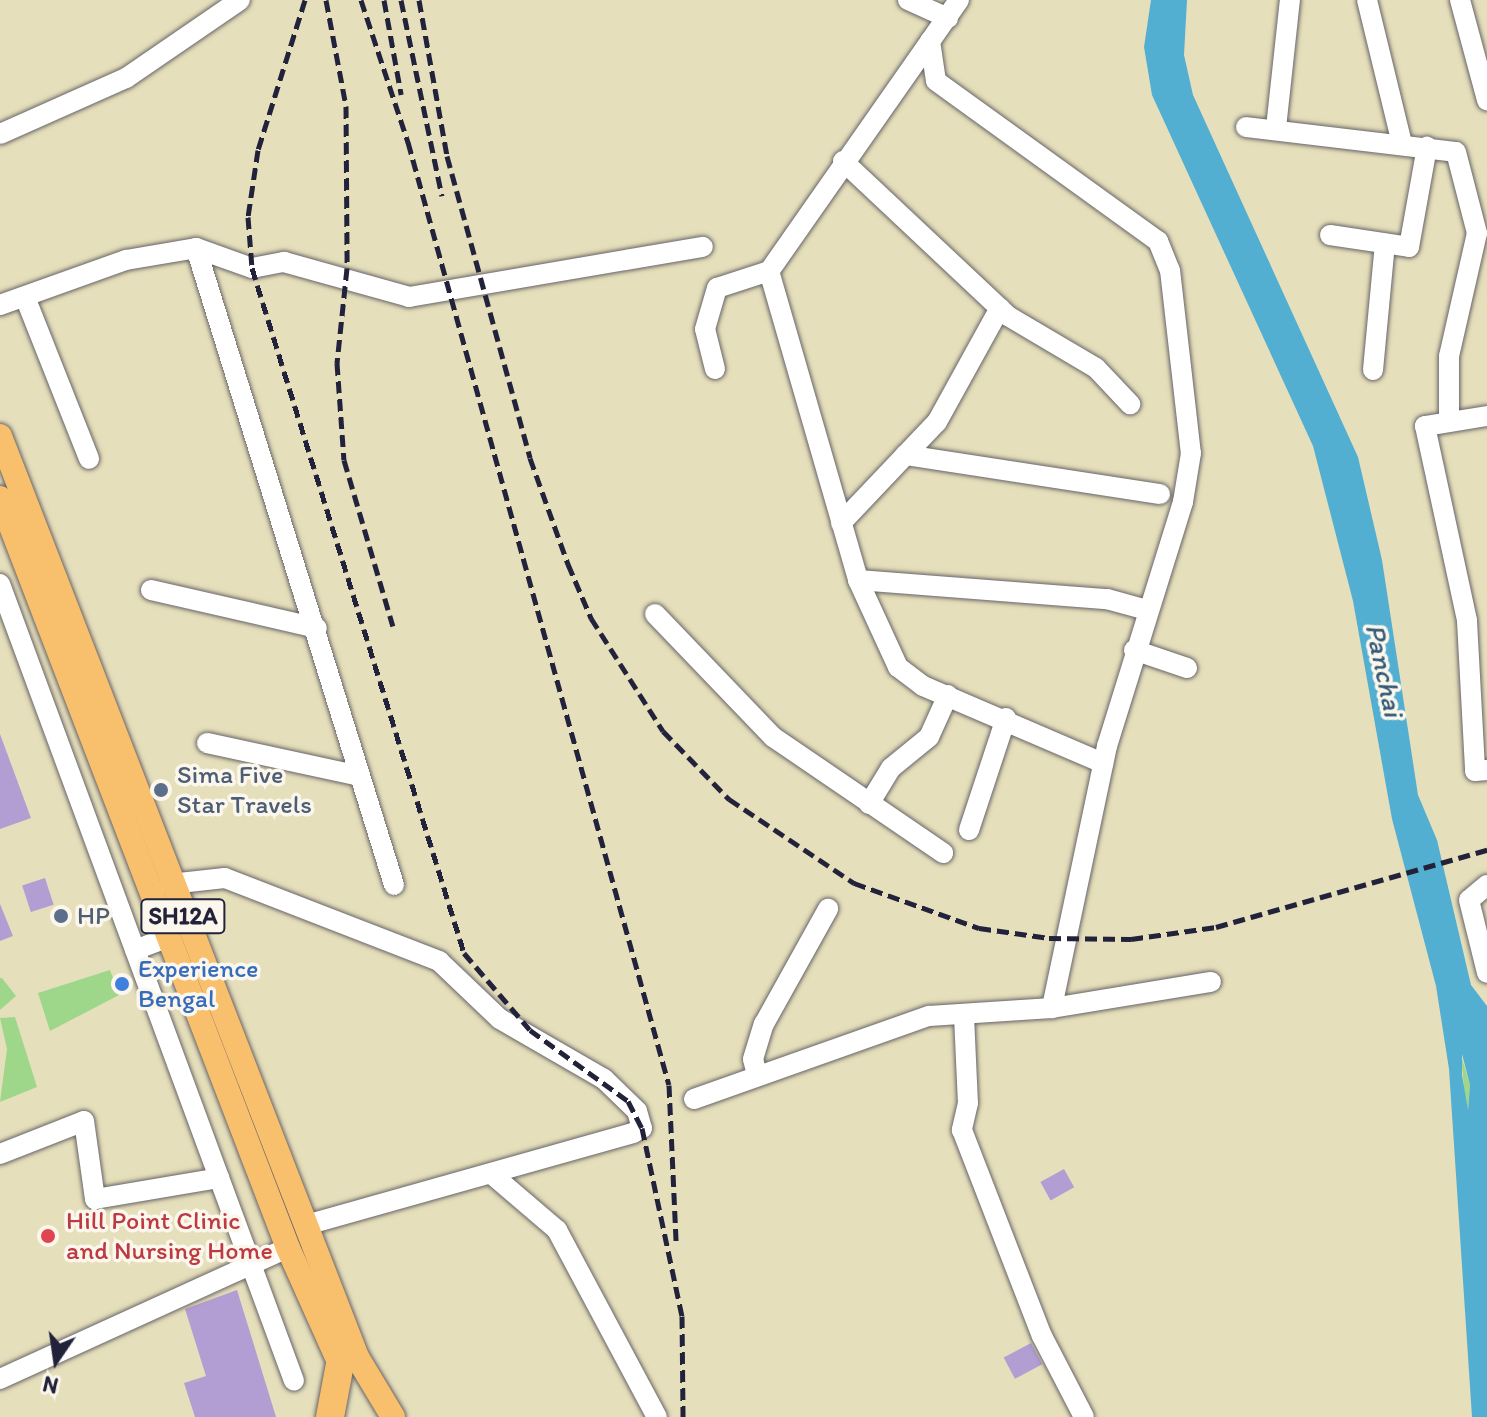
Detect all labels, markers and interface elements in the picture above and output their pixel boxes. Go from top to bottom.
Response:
water label: Panchai [1359,621,1411,719]
place label: Sima Five Star Travels [177,759,310,820]
marker: Sima Five Star Travels [152,781,170,799]
road number: SH12A [139,896,227,936]
place label: HP [77,900,110,932]
marker: HP [52,907,70,925]
place label: Experience Bengal [138,953,259,1014]
marker: Experience Bengal [113,975,131,993]
place label: Hill Point Clinic and Nursing Home [66,1205,274,1266]
marker: Hill Point Clinic and Nursing Home [37,1225,59,1247]
north arrow [16,1321,96,1401]
text: N [40,1370,61,1400]

